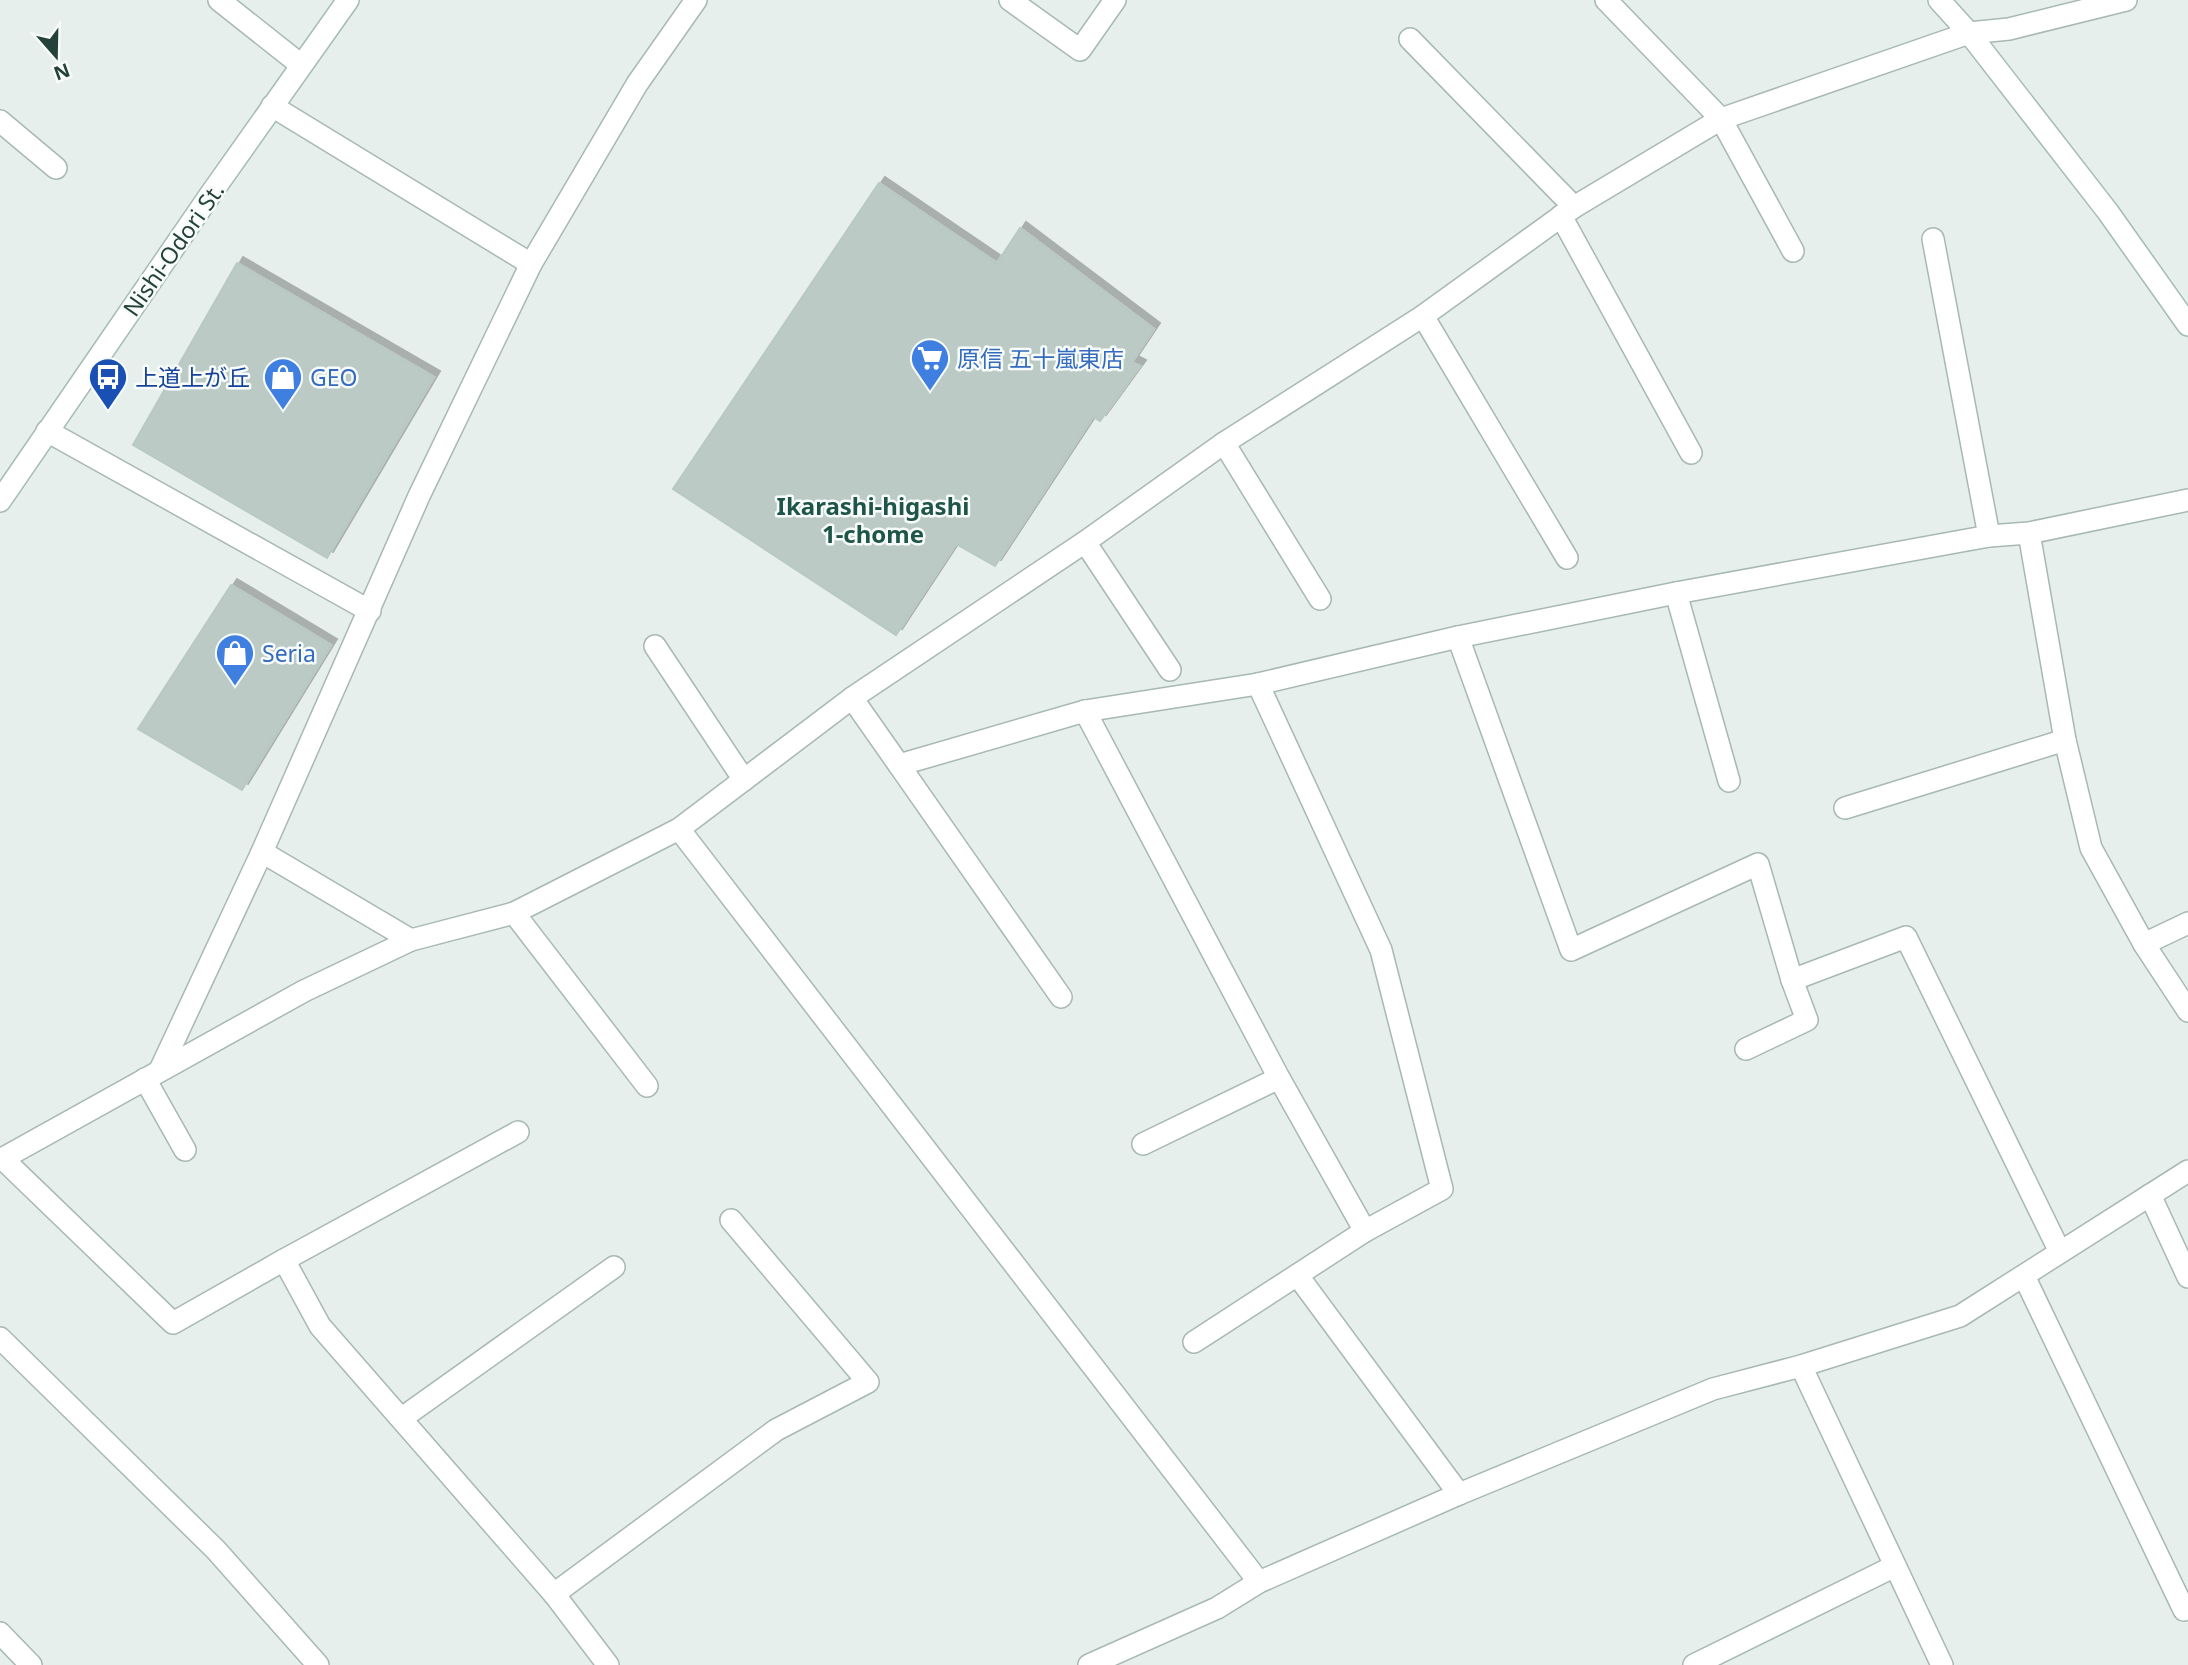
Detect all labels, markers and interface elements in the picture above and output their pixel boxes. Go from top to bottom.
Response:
north arrow [21,21,91,91]
text: N [50,57,74,87]
street label: Nishi-Odori St. [115,176,231,322]
supermarket icon: 原信 五十嵐東店 [909,337,951,392]
place label: 原信 五十嵐東店 [957,342,1124,374]
bus stop icon: 上道上が丘 [87,356,129,411]
shop icon: GEO [262,356,304,411]
place label: 上道上が丘 [135,361,250,393]
place label: GEO [310,361,358,393]
district label: Ikarashi-higashi 1-chome [777,489,969,550]
shop icon: Seria [214,632,256,687]
place label: Seria [262,637,316,669]

